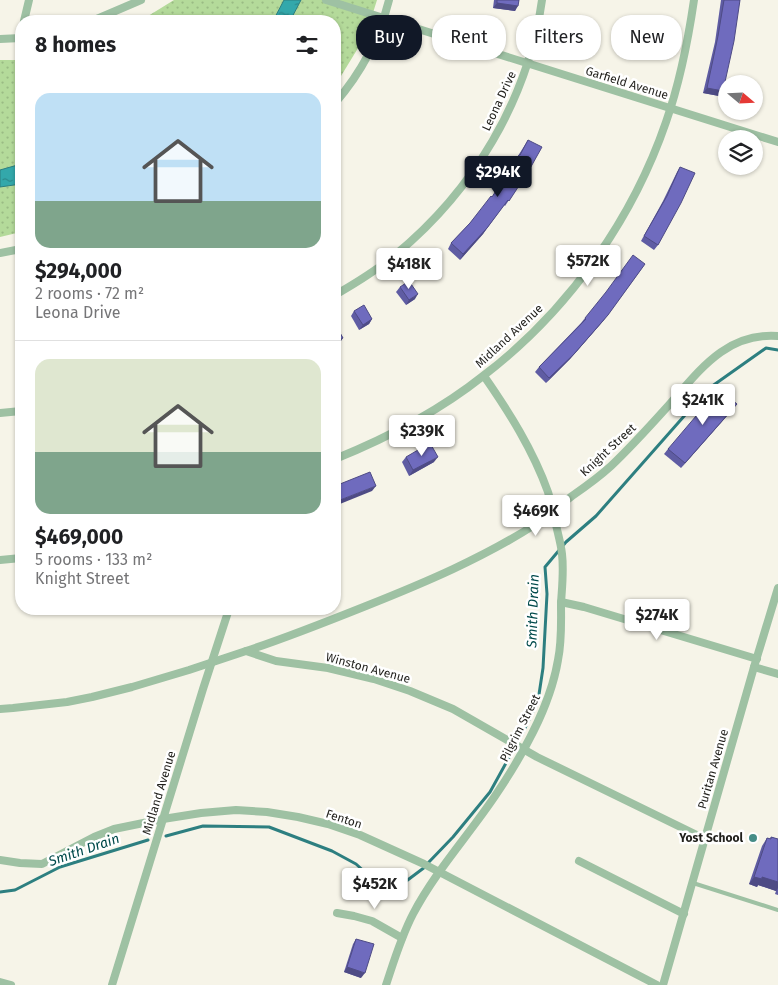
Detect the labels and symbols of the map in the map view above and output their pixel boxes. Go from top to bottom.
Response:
street label: Garfield Avenue [584,64,670,102]
street label: Leona Drive [479,69,519,133]
north arrow [718,75,762,120]
pin: $294K [463,156,533,198]
pin: $572K [553,244,623,287]
pin: $418K [374,248,444,290]
street label: Midland Avenue [472,301,546,371]
pin: $241K [668,384,738,426]
pin: $239K [387,414,457,457]
street label: Knight Street [577,420,639,479]
pin: $469K [501,494,571,537]
water label: Smith Drain [523,574,543,649]
pin: $274K [622,598,692,641]
street label: Winston Avenue [324,650,412,686]
street label: Pilgrim Street [497,691,543,764]
street label: Puritan Avenue [695,727,731,811]
street label: Midland Avenue [140,749,178,837]
street label: Fenton [324,807,364,831]
water label: Smith Drain [45,830,122,870]
place label: Yost School [678,831,743,845]
marker: Yost School [747,832,759,844]
pin: $452K [340,868,410,910]

